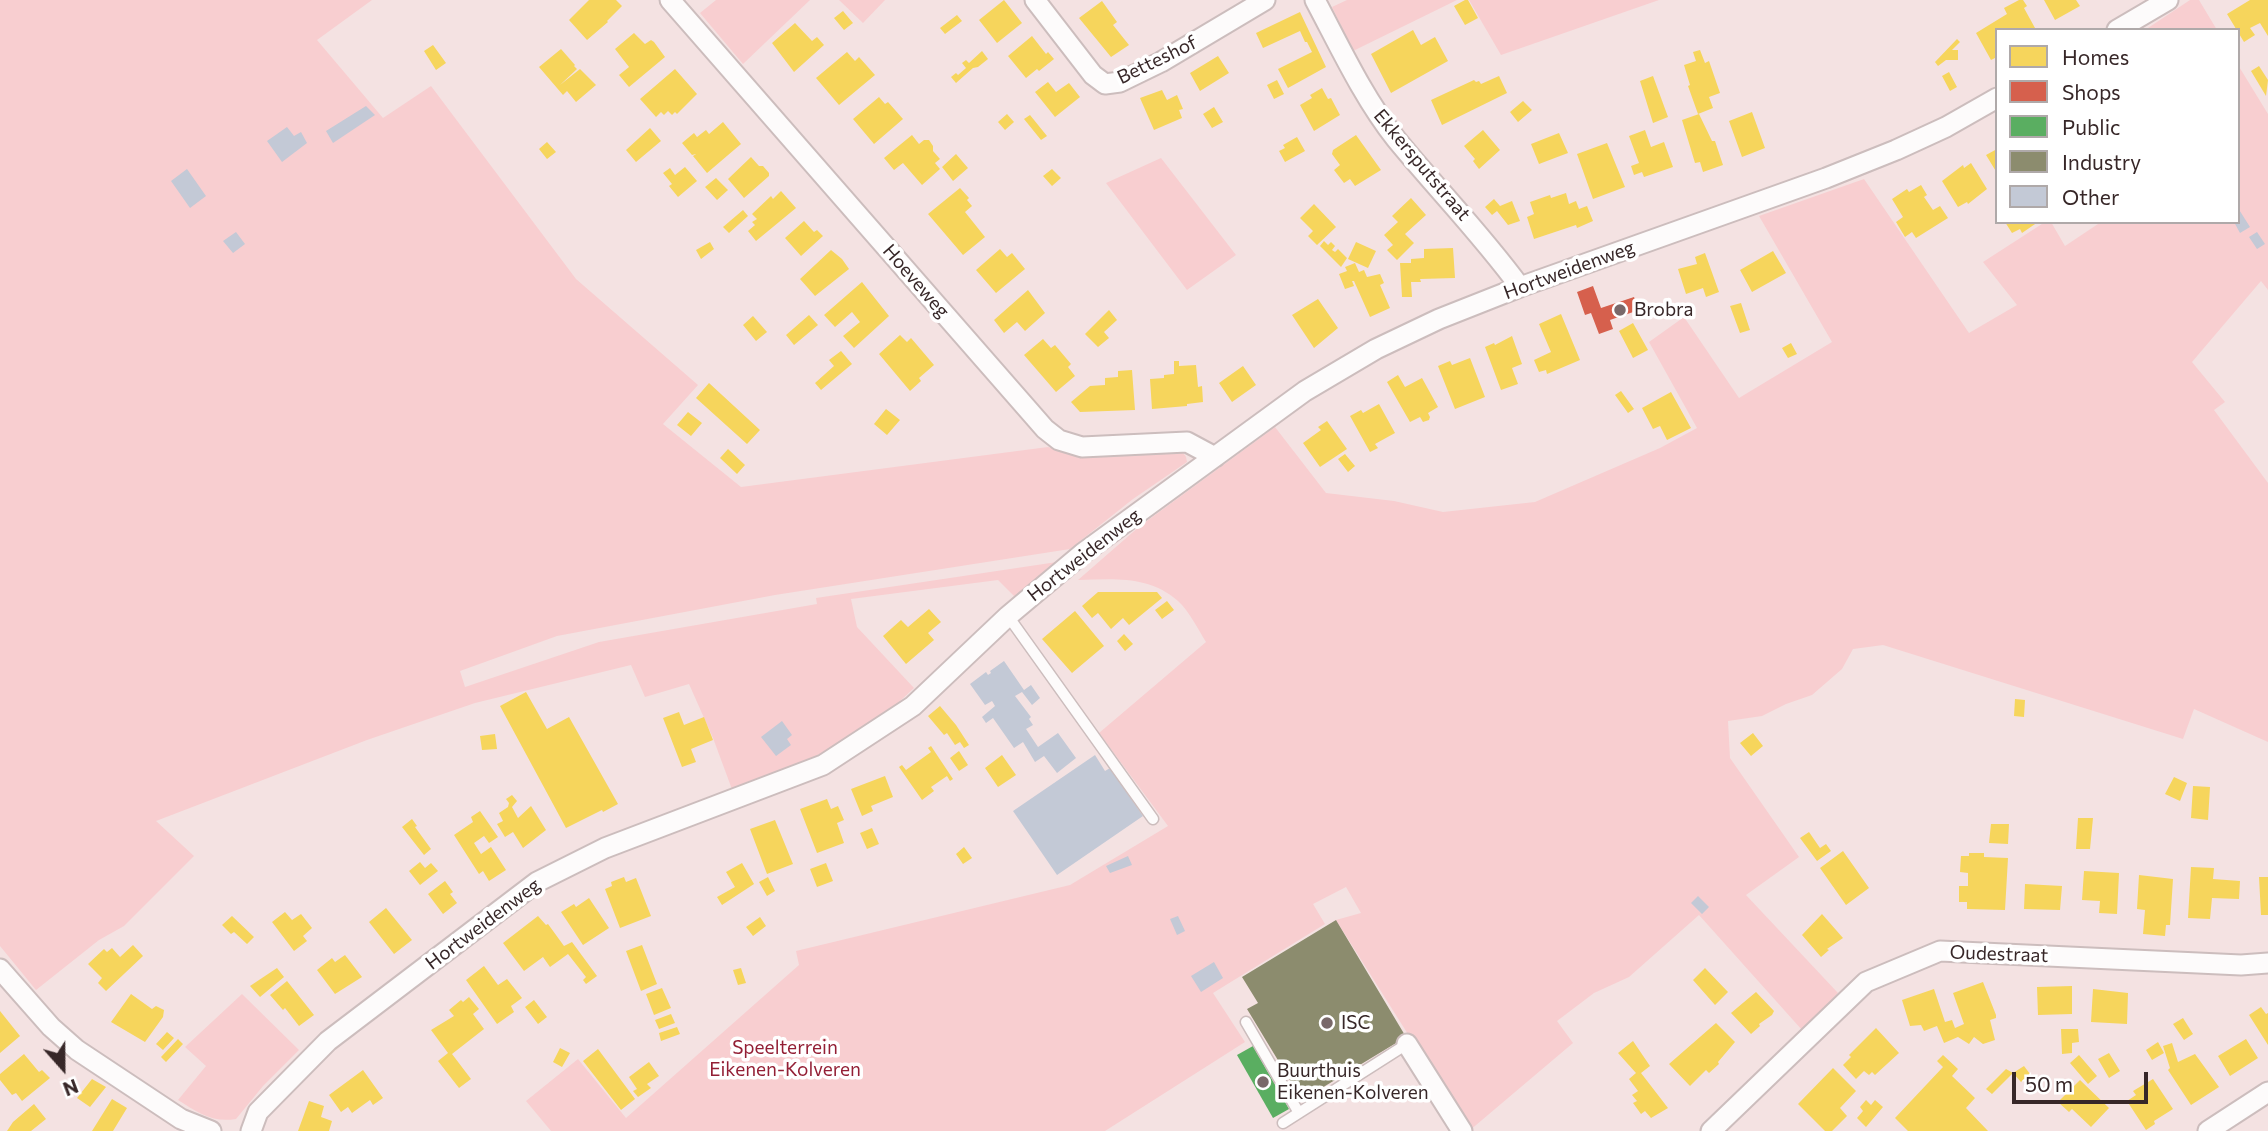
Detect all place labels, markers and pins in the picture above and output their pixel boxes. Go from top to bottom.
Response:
place label: Brobra [1634,299,1693,321]
marker: Brobra [1612,302,1628,318]
place label: ISC [1341,1012,1370,1034]
marker: ISC [1319,1015,1335,1031]
place label: Buurthuis Eikenen-Kolveren [1277,1060,1429,1104]
marker: Buurthuis Eikenen-Kolveren [1255,1074,1271,1090]

